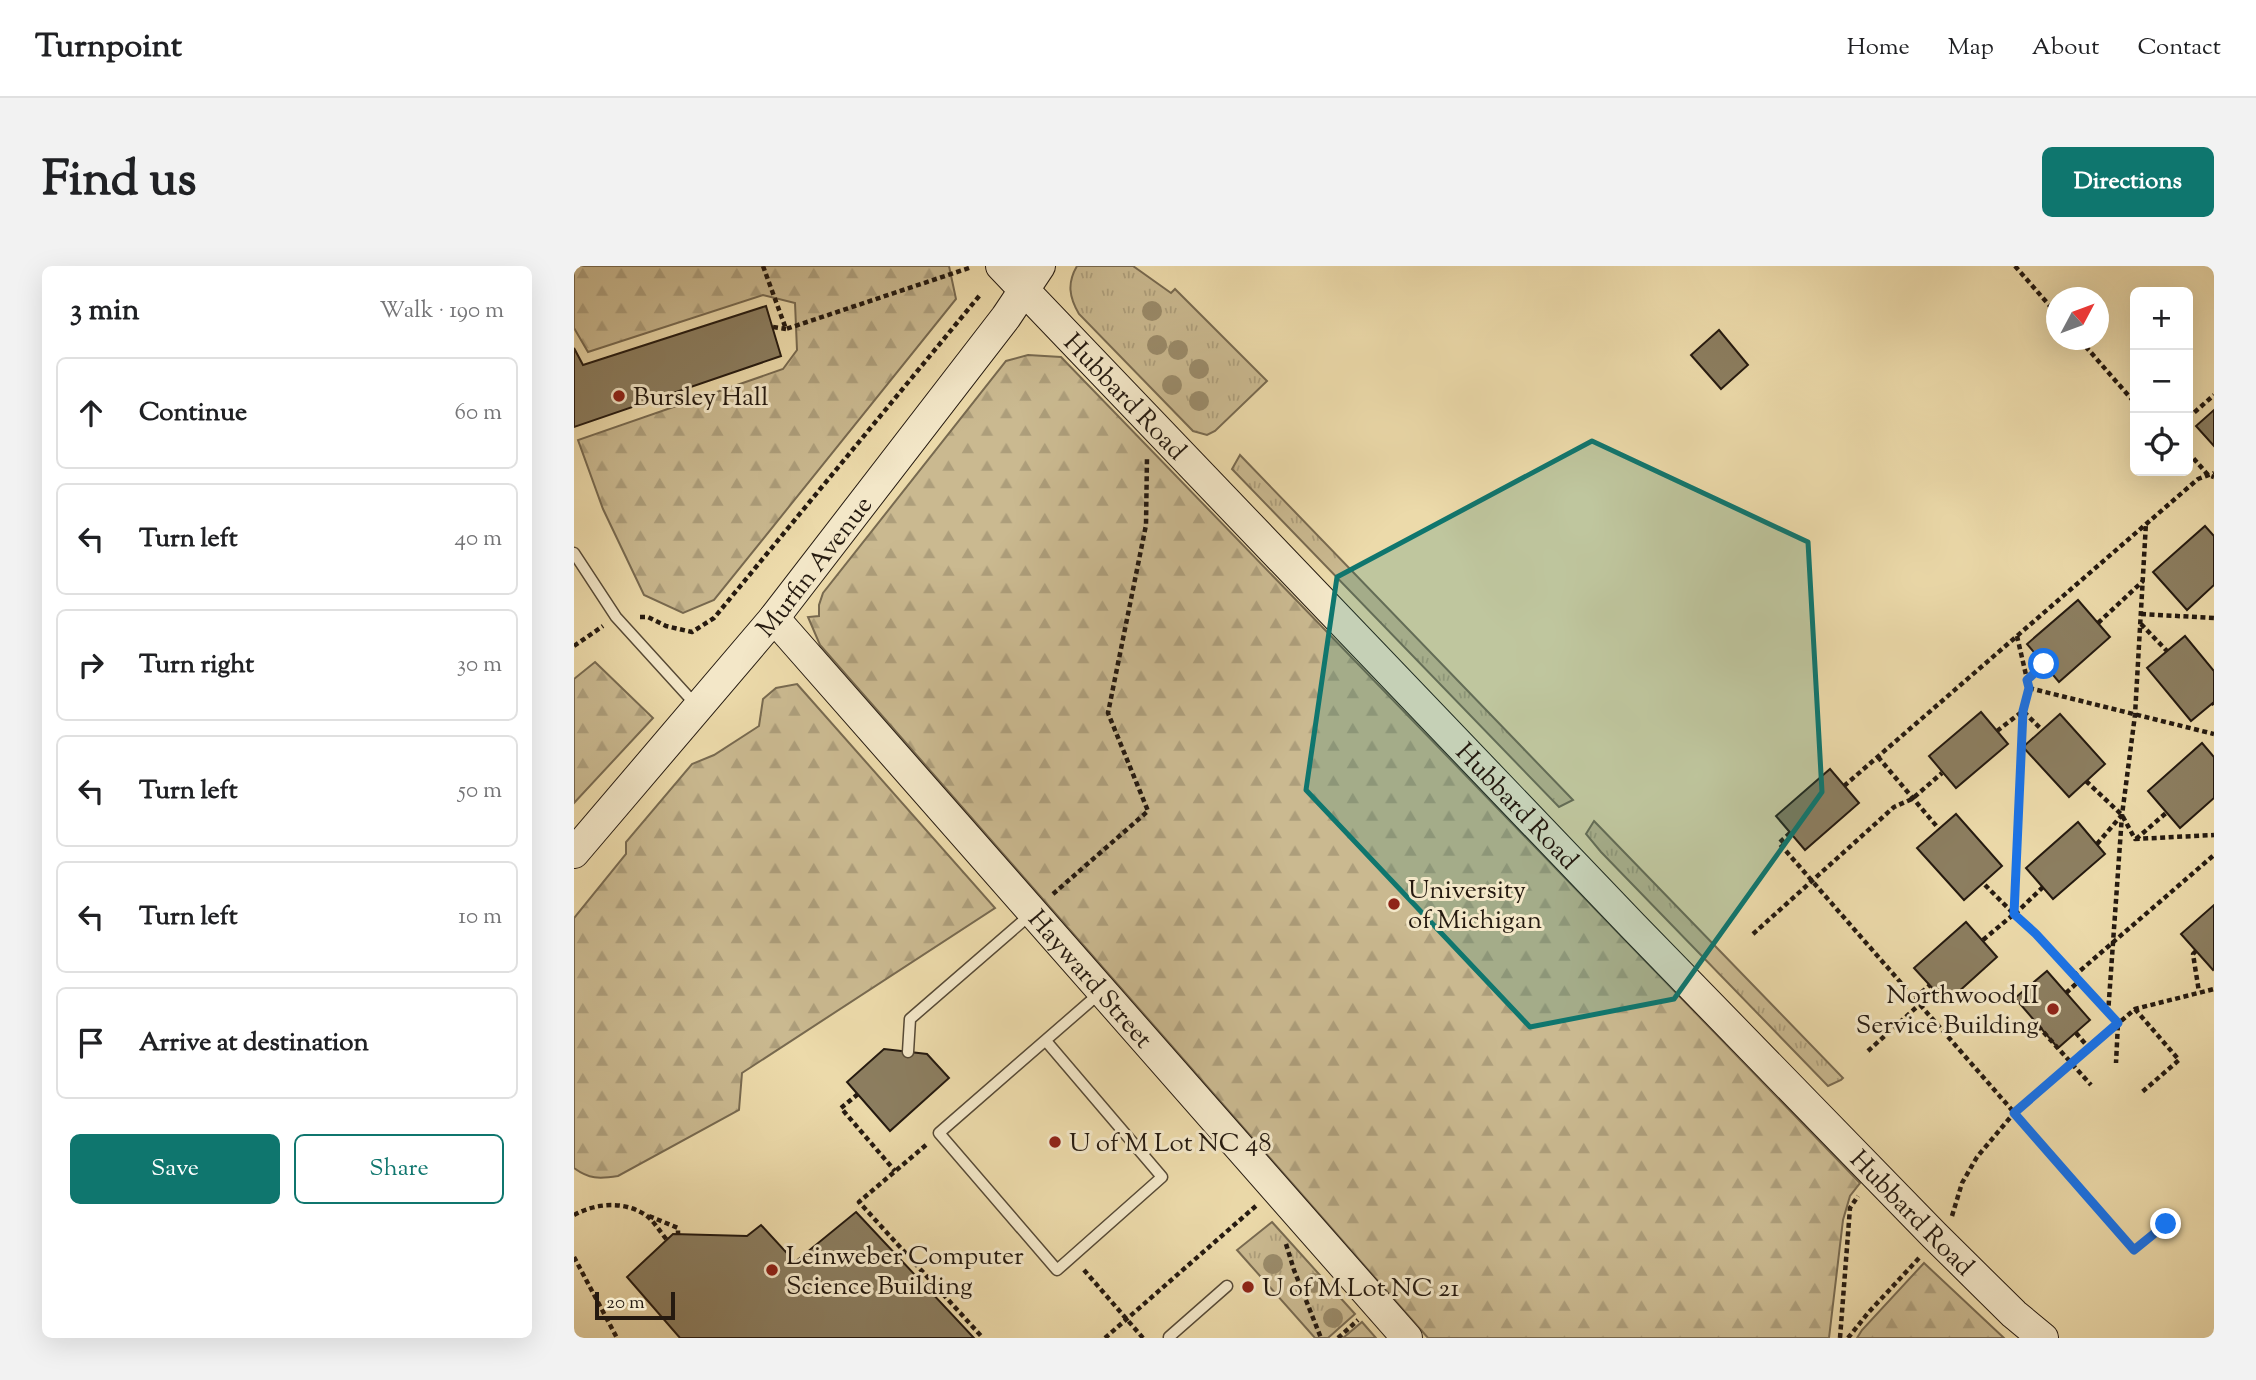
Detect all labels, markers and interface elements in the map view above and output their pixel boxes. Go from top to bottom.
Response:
text: Turnpoint [35,24,182,72]
text: Home [1847,31,1910,65]
text: Map [1948,31,1994,65]
text: About [2032,31,2099,65]
text: Contact [2137,31,2221,65]
text: Find us [42,147,196,217]
button: Directions [2042,147,2214,217]
north arrow [2046,287,2109,350]
map controls [2130,287,2193,476]
button: + [2130,287,2193,350]
text: 3 min [70,290,140,333]
text: Walk · 190 m [380,295,504,328]
street label: Hubbard Road [1054,326,1194,470]
button: − [2130,350,2193,413]
place label: Bursley Hall [633,380,769,417]
marker: Bursley Hall [611,388,627,404]
icon: ahead [72,394,110,432]
text: Continue [139,395,247,432]
text: 60 m [454,397,502,430]
button: locate [2130,413,2193,476]
street label: Murfin Avenue [749,489,883,647]
icon: left [72,520,110,558]
text: Turn left [139,521,238,558]
text: 40 m [455,523,502,556]
icon: right [72,646,110,684]
text: Turn right [139,647,254,684]
route start [2028,648,2059,679]
text: 30 m [457,649,502,682]
street label: Hubbard Road [1446,735,1586,879]
icon: left [72,772,110,810]
text: Turn left [139,773,238,810]
text: 50 m [458,775,502,808]
place label: University of Michigan [1408,873,1542,940]
marker: University of Michigan [1386,896,1402,912]
icon: left [72,898,110,936]
text: Turn left [139,899,238,936]
text: 10 m [458,901,502,934]
street label: Hayward Street [1018,903,1160,1058]
place label: Northwood II Service Building [1856,978,2039,1045]
marker: Northwood II Service Building [2045,1001,2061,1017]
icon: arrive [72,1024,110,1062]
text: Arrive at destination [139,1025,369,1062]
place label: U of M Lot NC 48 [1069,1126,1271,1163]
button: Save [70,1134,280,1204]
button: Share [294,1134,504,1204]
marker: U of M Lot NC 48 [1047,1134,1063,1150]
street label: Hubbard Road [1840,1143,1981,1286]
route end [2150,1208,2181,1239]
place label: Leinweber Computer Science Building [786,1239,1024,1306]
marker: Leinweber Computer Science Building [764,1262,780,1278]
place label: U of M Lot NC 21 [1262,1271,1460,1308]
marker: U of M Lot NC 21 [1240,1279,1256,1295]
scale bar [595,1289,676,1321]
text: 20 m [606,1290,645,1317]

